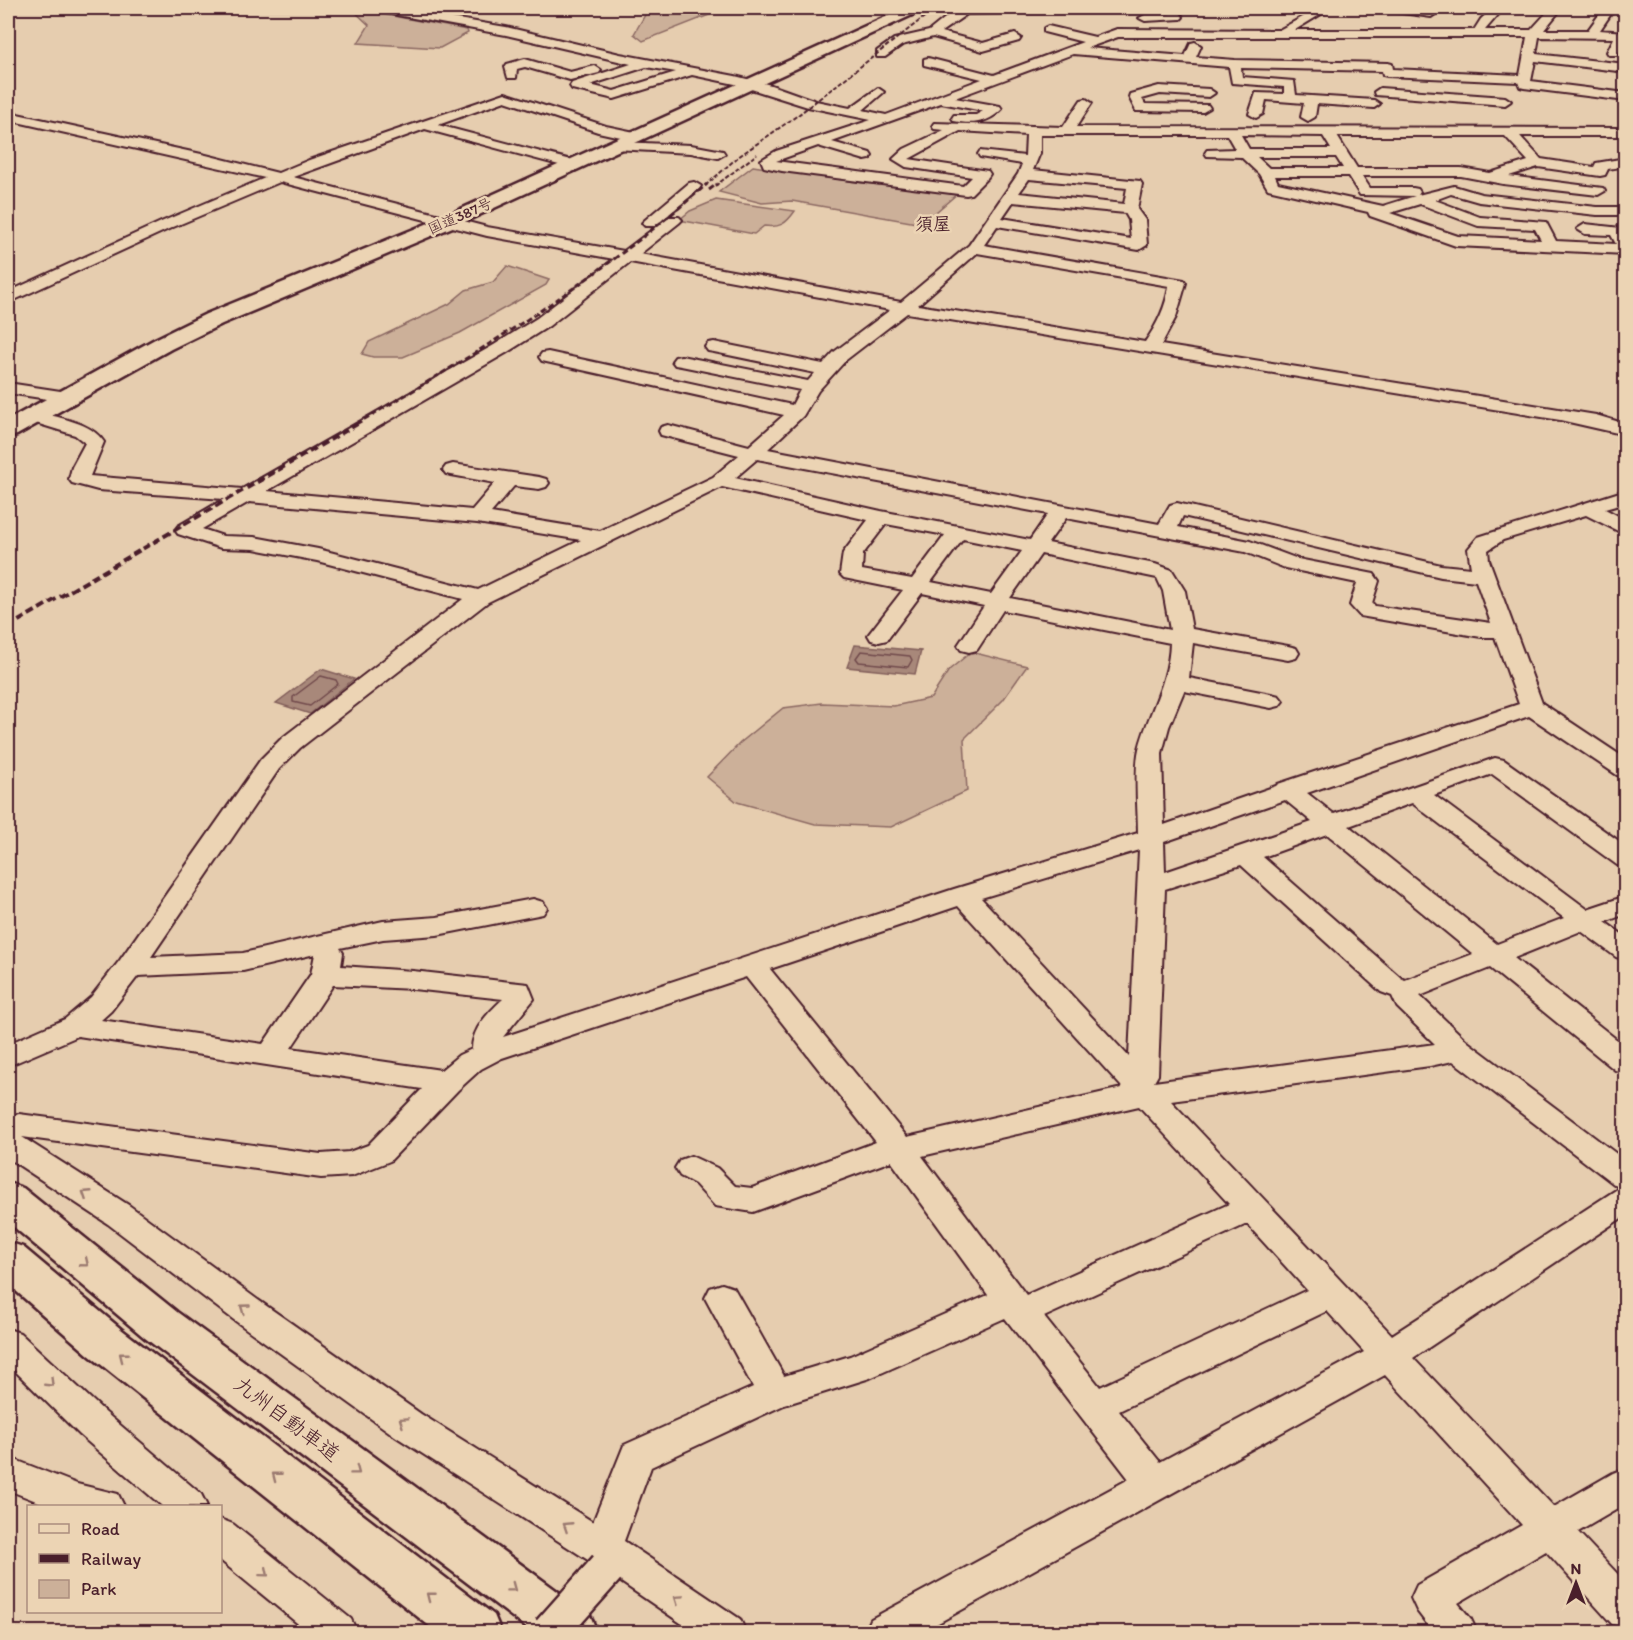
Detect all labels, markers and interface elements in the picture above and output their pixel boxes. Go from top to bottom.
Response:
street label: 国道387号 [425,194,495,238]
district label: 須屋 [915,213,951,235]
one-way arrow [82,1190,93,1201]
one-way arrow [78,1256,89,1267]
one-way arrow [239,1304,250,1315]
one-way arrow [119,1352,130,1363]
street label: 九州自動車道 [229,1371,345,1466]
one-way arrow [43,1376,53,1387]
one-way arrow [399,1417,410,1428]
one-way arrow [350,1464,361,1475]
one-way arrow [272,1473,283,1484]
legend [27,1505,222,1613]
text: Road [81,1518,120,1540]
one-way arrow [563,1521,573,1533]
text: Railway [81,1548,142,1570]
north arrow [1546,1553,1606,1613]
text: N [1571,1559,1581,1578]
one-way arrow [258,1566,269,1577]
text: Park [81,1578,116,1600]
one-way arrow [506,1581,517,1592]
one-way arrow [426,1593,437,1604]
one-way arrow [674,1595,685,1606]

